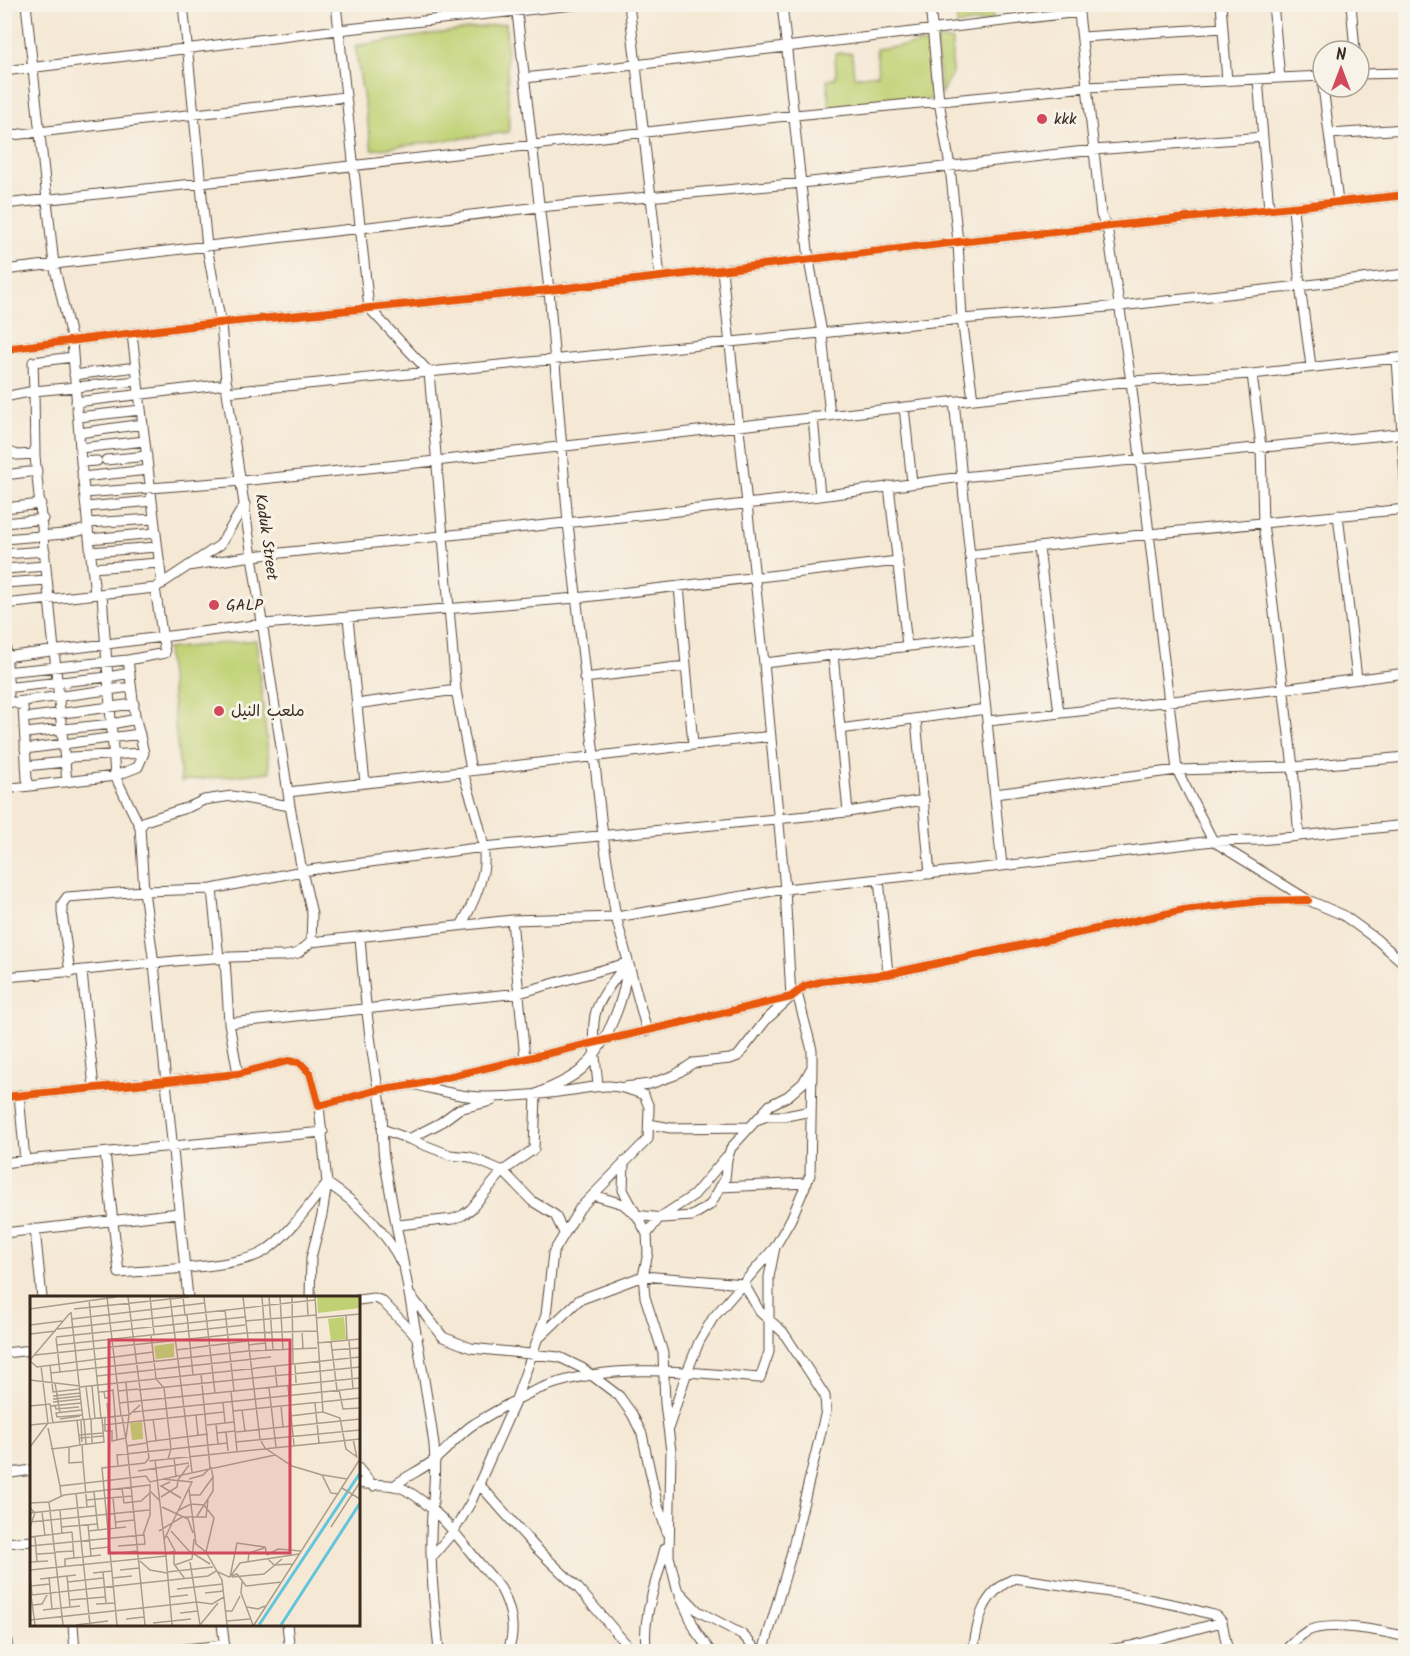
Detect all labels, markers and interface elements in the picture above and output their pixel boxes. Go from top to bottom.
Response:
north arrow [1311,39,1371,99]
text: N [1336,43,1346,68]
place label: kkk [1054,107,1077,132]
marker: kkk [1035,112,1049,126]
street label: Kaduk Street [248,492,285,583]
place label: GALP [226,593,263,618]
marker: GALP [207,598,221,612]
place label: ملعب النيل [231,699,305,724]
marker: ملعب النيل [212,704,226,718]
inset map [30,1296,360,1626]

